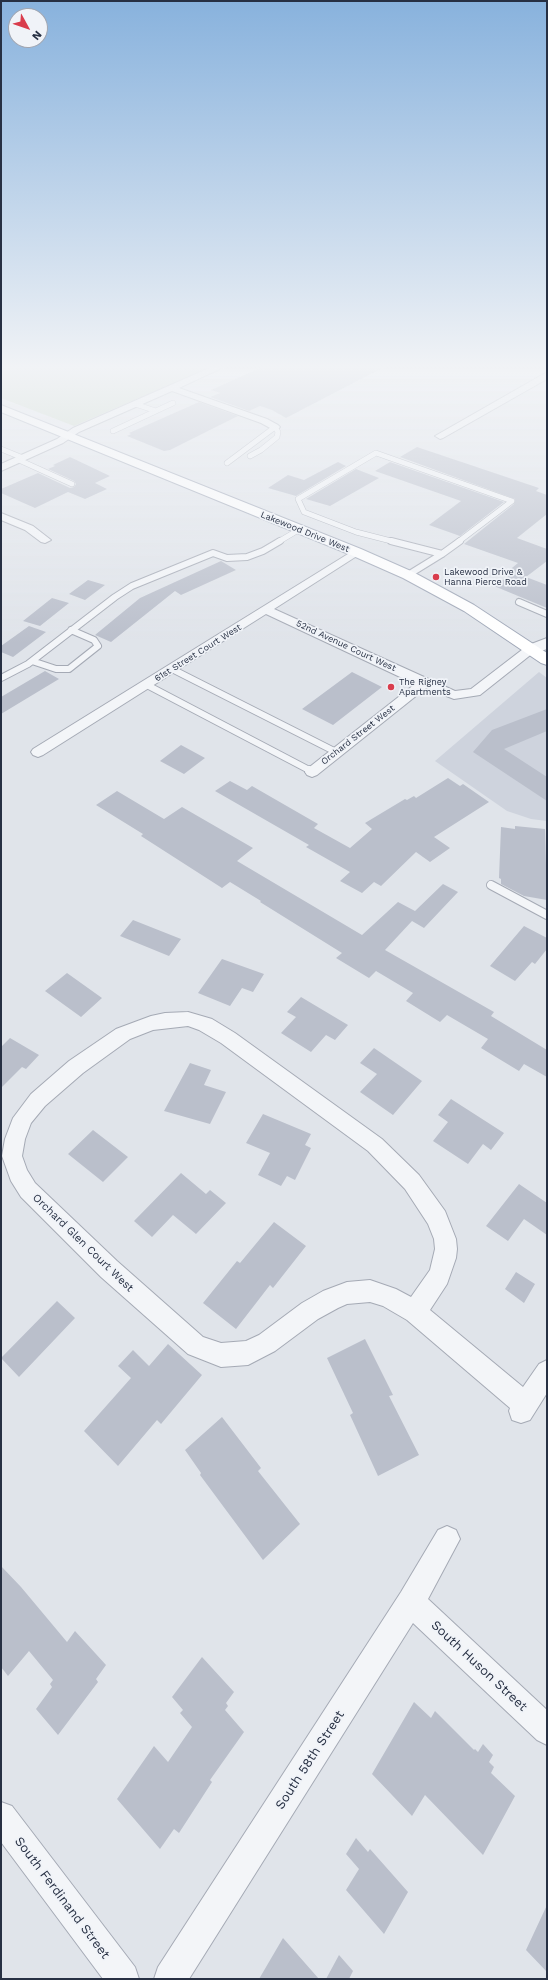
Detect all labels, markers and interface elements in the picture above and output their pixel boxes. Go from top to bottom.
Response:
north arrow [8,8,48,48]
text: N [29,28,44,43]
street label: Lakewood Drive West [259,509,351,555]
place label: Lakewood Drive & Hanna Pierce Road [444,567,527,588]
marker: Lakewood Drive & Hanna Pierce Road [431,572,441,582]
street label: 52nd Avenue Court West [294,618,398,674]
street label: 61st Street Court West [153,622,243,684]
place label: The Rigney Apartments [399,677,451,698]
marker: The Rigney Apartments [386,682,396,692]
street label: Orchard Street West [319,703,397,767]
street label: Orchard Glen Court West [30,1191,136,1295]
street label: South Huson Street [428,1617,530,1715]
street label: South 58th Street [272,1708,348,1812]
street label: South Ferdinand Street [11,1834,113,1962]

